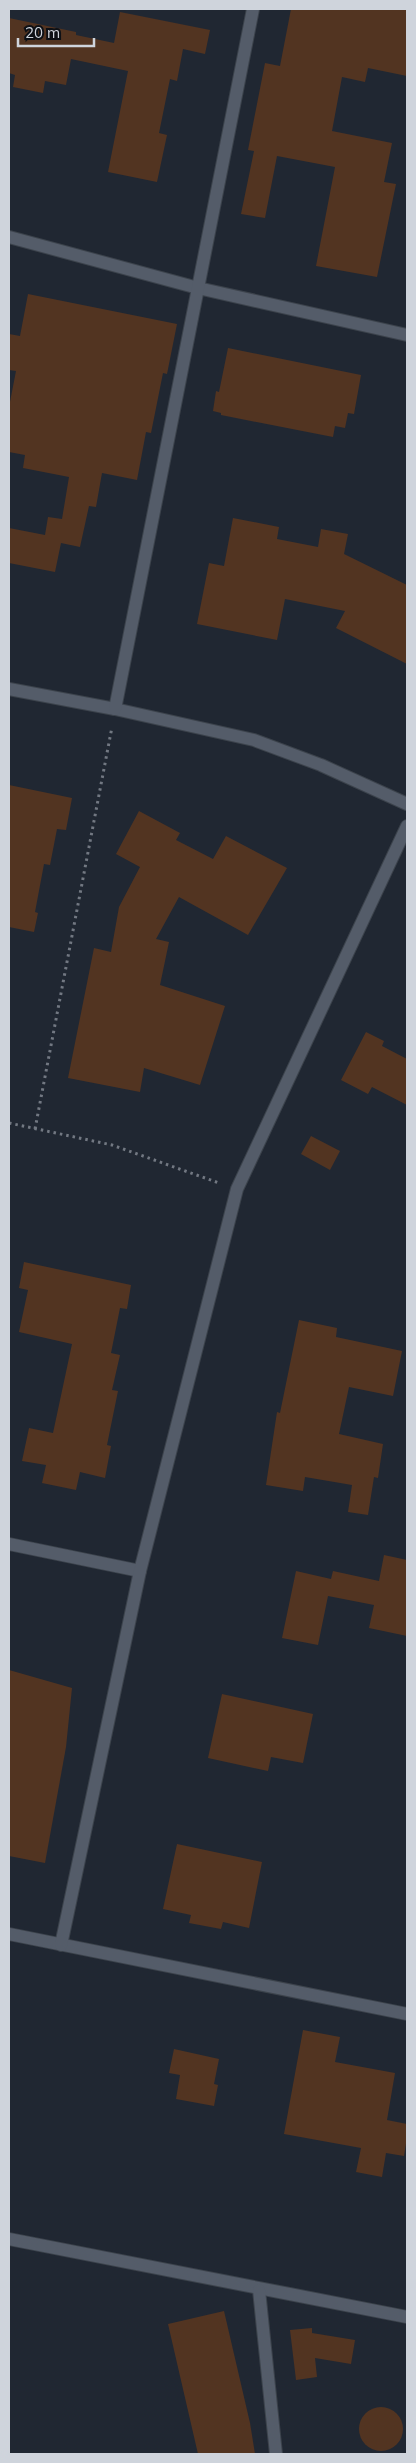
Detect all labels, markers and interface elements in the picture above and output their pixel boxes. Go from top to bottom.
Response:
scale bar [18,15,94,47]
text: 20 m [25,23,60,42]

